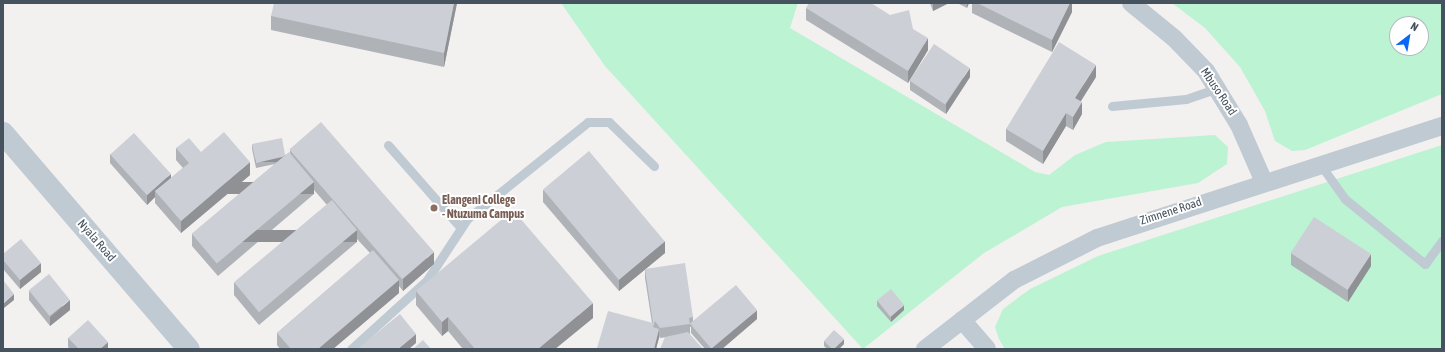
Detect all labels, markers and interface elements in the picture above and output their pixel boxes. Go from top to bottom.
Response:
north arrow [1389,16,1429,56]
text: N [1409,20,1421,33]
street label: Mbuso Road [1197,66,1239,118]
place label: Elangeni College - Ntuzuma Campus [442,194,524,222]
street label: Zimnene Road [1138,195,1204,229]
marker: Elangeni College - Ntuzuma Campus [429,203,439,213]
street label: Nyala Road [74,217,118,265]

